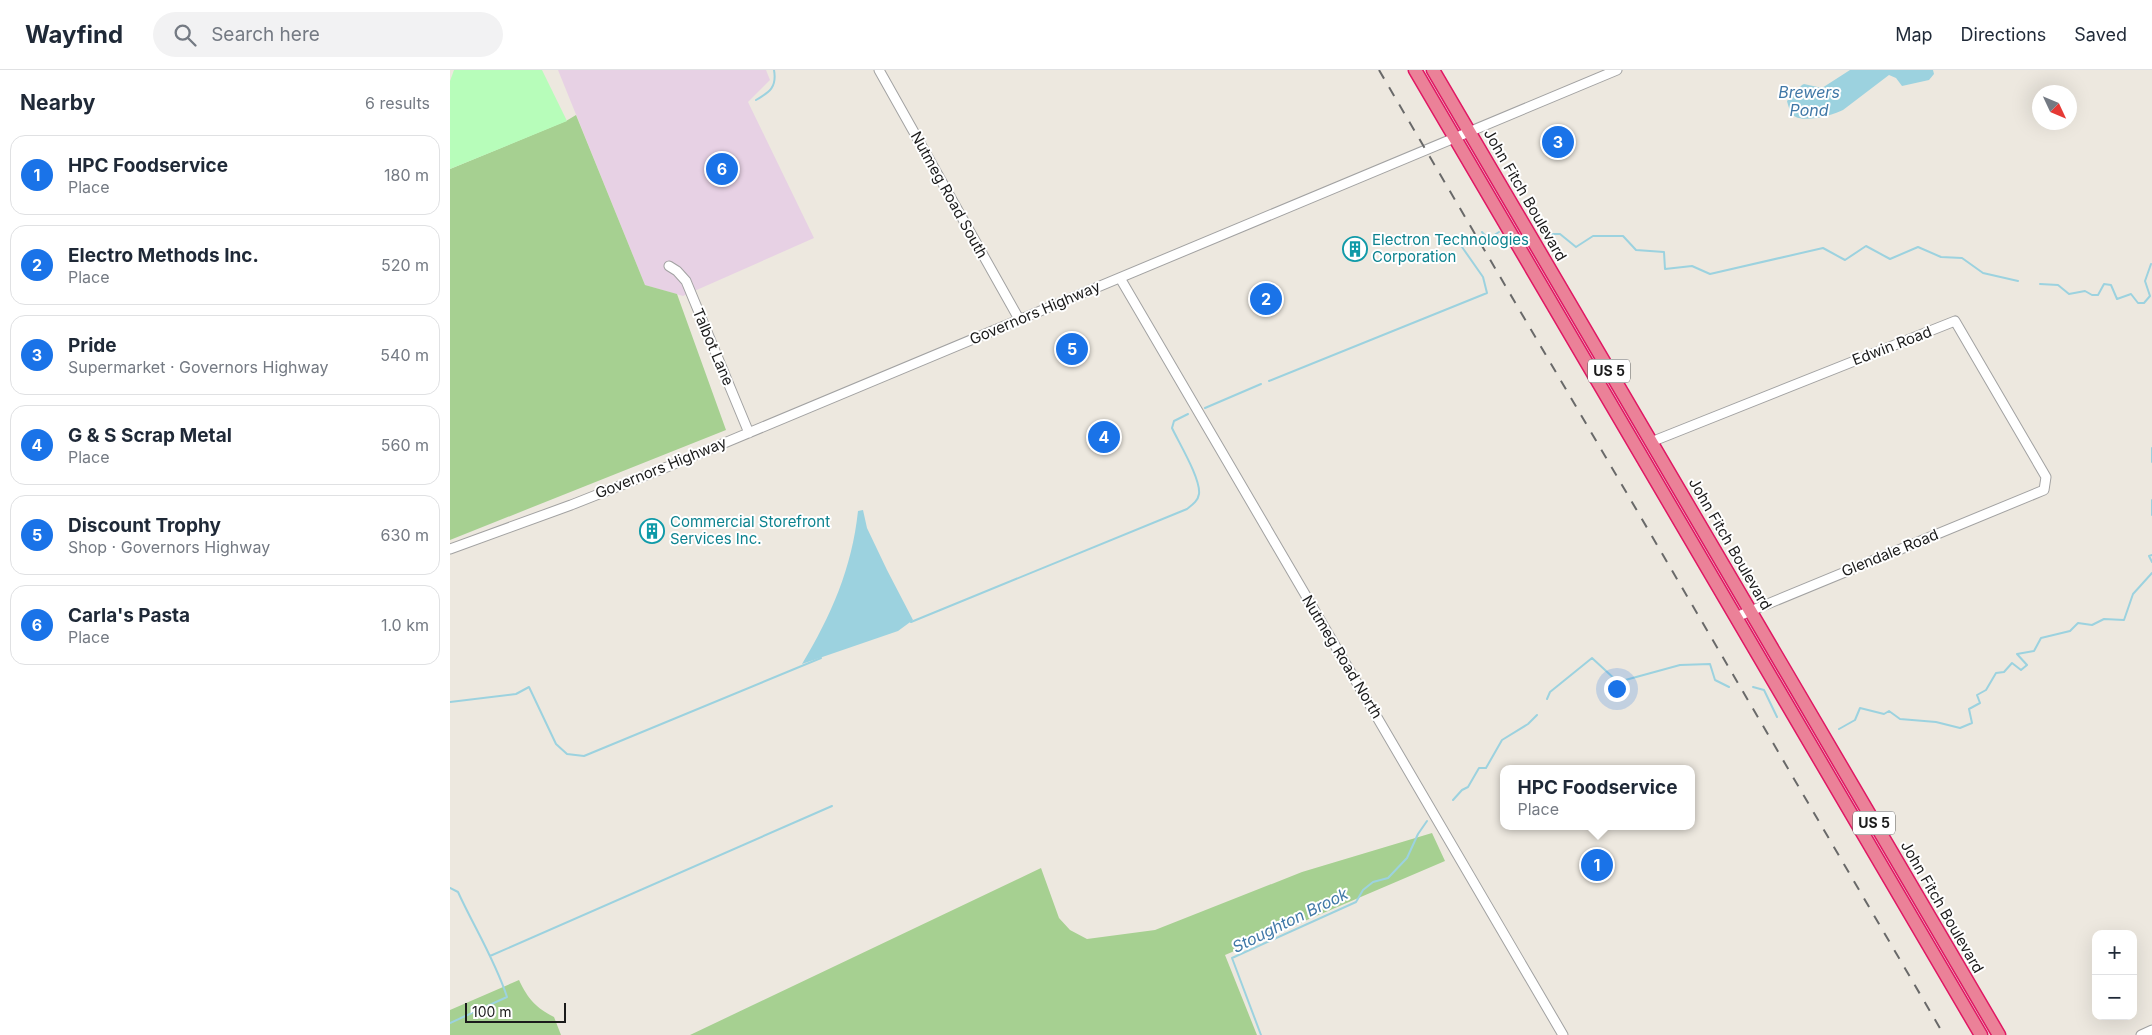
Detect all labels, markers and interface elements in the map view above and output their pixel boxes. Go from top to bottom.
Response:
search box [153,12,503,57]
text: Wayfind [25,20,123,49]
icon: search [171,21,199,49]
text: Search here [211,23,320,46]
text: Map [1895,24,1933,45]
text: Directions [1961,24,2046,45]
text: Saved [2074,24,2127,45]
water label: Brewers Pond [1778,82,1840,120]
north arrow [2032,85,2077,130]
text: Nearby [20,90,95,115]
text: 6 results [365,93,430,113]
pin: 3 [1542,123,1574,161]
street label: John Fitch Boulevard [1480,125,1571,264]
street label: Nutmeg Road South [907,128,992,261]
pin: 6 [706,150,738,188]
text: HPC Foodservice [68,154,228,177]
text: 1 [34,165,40,185]
text: 180 m [384,165,429,185]
text: Place [68,177,110,197]
place label: Electron Technologies Corporation [1372,230,1529,266]
building icon: Electron Technologies Corporation [1342,236,1368,262]
text: Electro Methods Inc. [68,244,259,267]
text: 2 [32,255,42,275]
text: 520 m [381,255,429,275]
text: Place [68,267,110,287]
street label: Governors Highway [967,276,1103,349]
pin: 2 [1250,280,1282,318]
street label: Talbot Lane [689,305,738,388]
street label: Edwin Road [1849,322,1934,369]
pin: 5 [1056,330,1088,368]
text: Pride [68,334,117,357]
text: 3 [32,345,42,365]
text: 540 m [380,345,429,365]
text: Supermarket · Governors Highway [68,357,328,377]
road number: US 5 [1588,360,1630,382]
pin: 4 [1088,418,1120,456]
text: G & S Scrap Metal [68,424,232,447]
street label: Governors Highway [592,432,730,503]
text: 4 [32,435,42,455]
text: 560 m [381,435,429,455]
text: Place [68,447,110,467]
street label: John Fitch Boulevard [1685,474,1776,613]
place label: Commercial Storefront Services Inc. [670,512,830,548]
text: Discount Trophy [68,514,221,537]
building icon: Commercial Storefront Services Inc. [639,518,665,544]
street label: Glendale Road [1839,524,1941,581]
text: 5 [32,525,42,545]
text: 630 m [381,525,429,545]
text: Shop · Governors Highway [68,537,270,557]
street label: Nutmeg Road North [1298,592,1387,722]
text: Carla's Pasta [68,604,190,627]
text: 6 [32,615,42,635]
text: 1.0 km [381,615,429,635]
text: Place [68,627,110,647]
your location [1604,676,1630,702]
popup [1500,765,1695,830]
text: HPC Foodservice [1518,776,1677,799]
text: Place [1518,799,1559,819]
road number: US 5 [1853,811,1895,834]
street label: John Fitch Boulevard [1897,837,1988,976]
pin: 1 [1581,846,1613,884]
water label: Stoughton Brook [1229,883,1351,957]
map controls [2092,930,2137,1020]
button: + [2092,930,2137,975]
button: − [2092,975,2137,1020]
scale bar [465,1000,566,1023]
text: 100 m [472,1003,512,1020]

